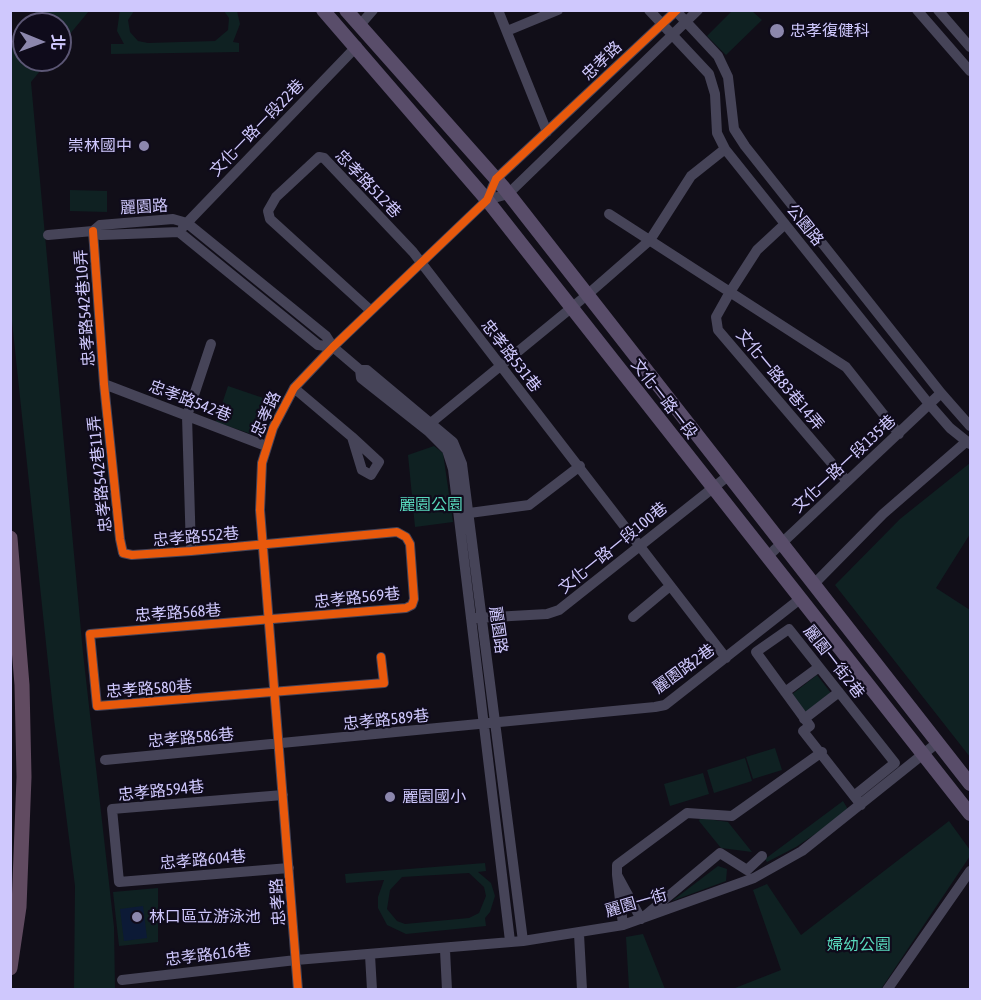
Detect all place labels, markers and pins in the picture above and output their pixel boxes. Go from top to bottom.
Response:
place label: 忠孝復健科 [790,21,870,41]
marker: 忠孝復健科 [768,22,786,40]
place label: 崇林國中 [68,136,132,156]
marker: 崇林國中 [137,139,151,153]
place label: 麗園國小 [402,787,466,807]
marker: 麗園國小 [383,790,397,804]
place label: 林口區立游泳池 [149,907,261,927]
marker: 林口區立游泳池 [130,910,144,924]

